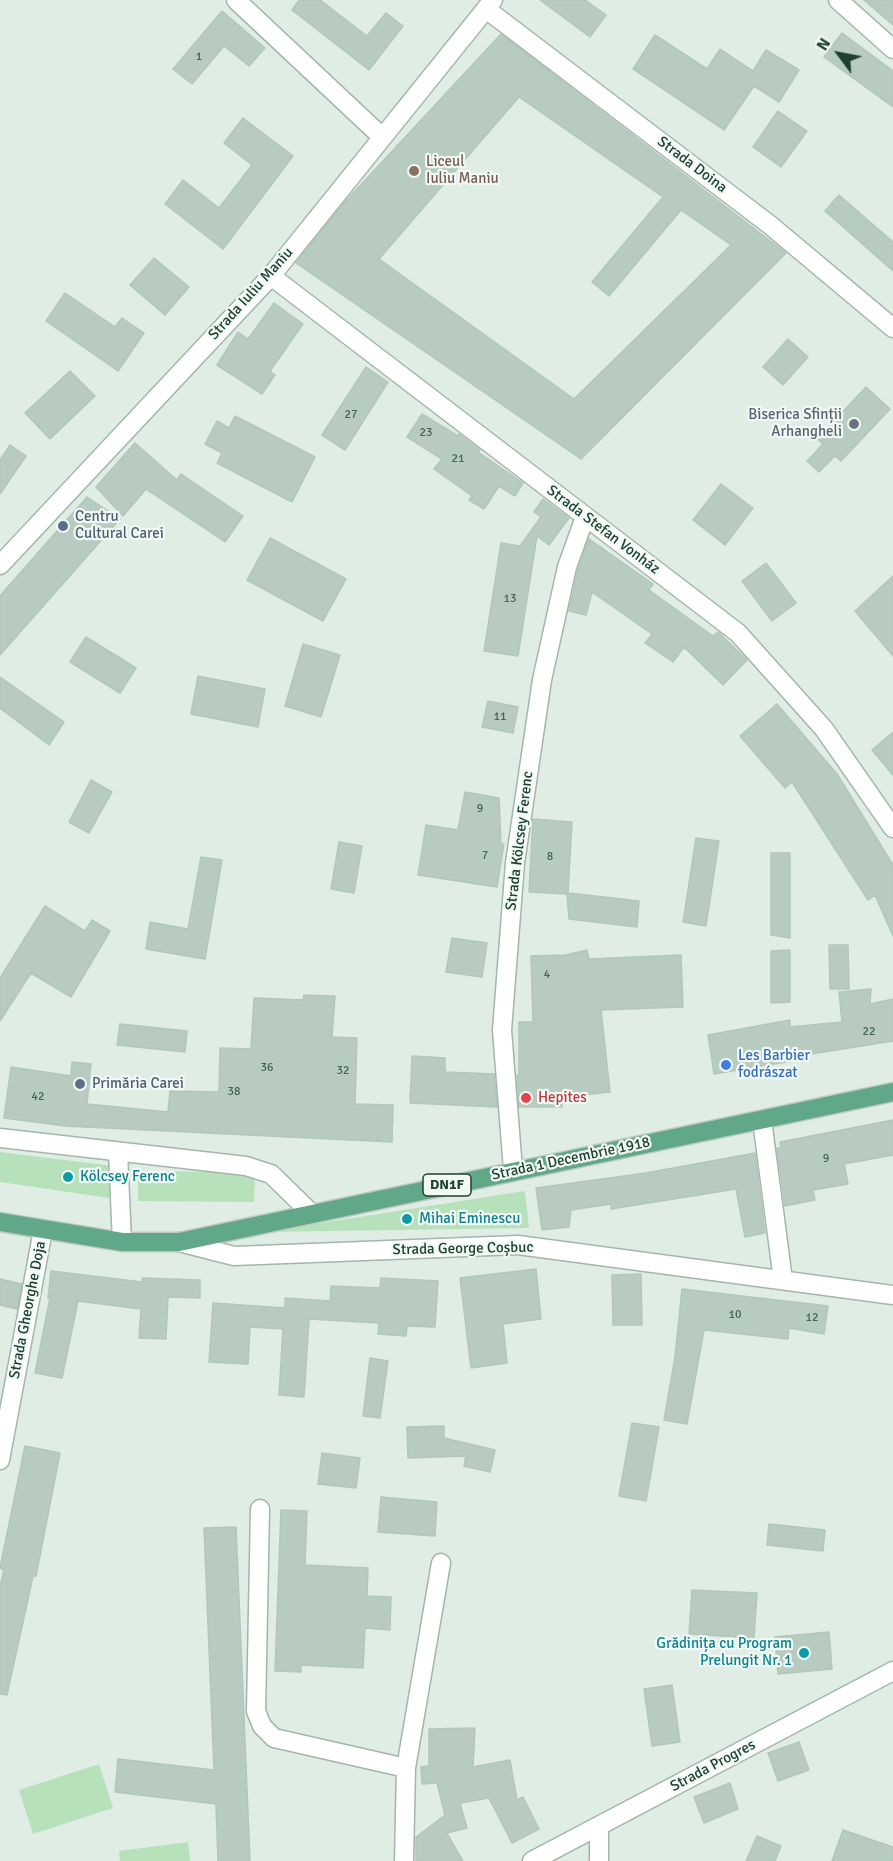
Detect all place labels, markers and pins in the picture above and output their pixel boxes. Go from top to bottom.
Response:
place label: Liceul Iuliu Maniu [426,153,499,188]
marker: Liceul Iuliu Maniu [407,164,421,178]
place label: Biserica Sfinții Arhangheli [748,406,842,441]
marker: Biserica Sfinții Arhangheli [847,417,861,431]
place label: Centru Cultural Carei [75,508,164,543]
marker: Centru Cultural Carei [56,519,70,533]
place label: Les Barbier fodrászat [738,1047,810,1082]
marker: Les Barbier fodrászat [719,1058,733,1072]
place label: Primăria Carei [92,1075,184,1093]
marker: Primăria Carei [73,1077,87,1091]
place label: Hepites [538,1089,587,1107]
marker: Hepites [519,1091,533,1105]
place label: Kölcsey Ferenc [80,1168,175,1186]
marker: Kölcsey Ferenc [61,1170,75,1184]
place label: Mihai Eminescu [419,1210,520,1228]
marker: Mihai Eminescu [400,1212,414,1226]
place label: Grădinița cu Program Prelungit Nr. 1 [656,1635,792,1670]
marker: Grădinița cu Program Prelungit Nr. 1 [797,1646,811,1660]

